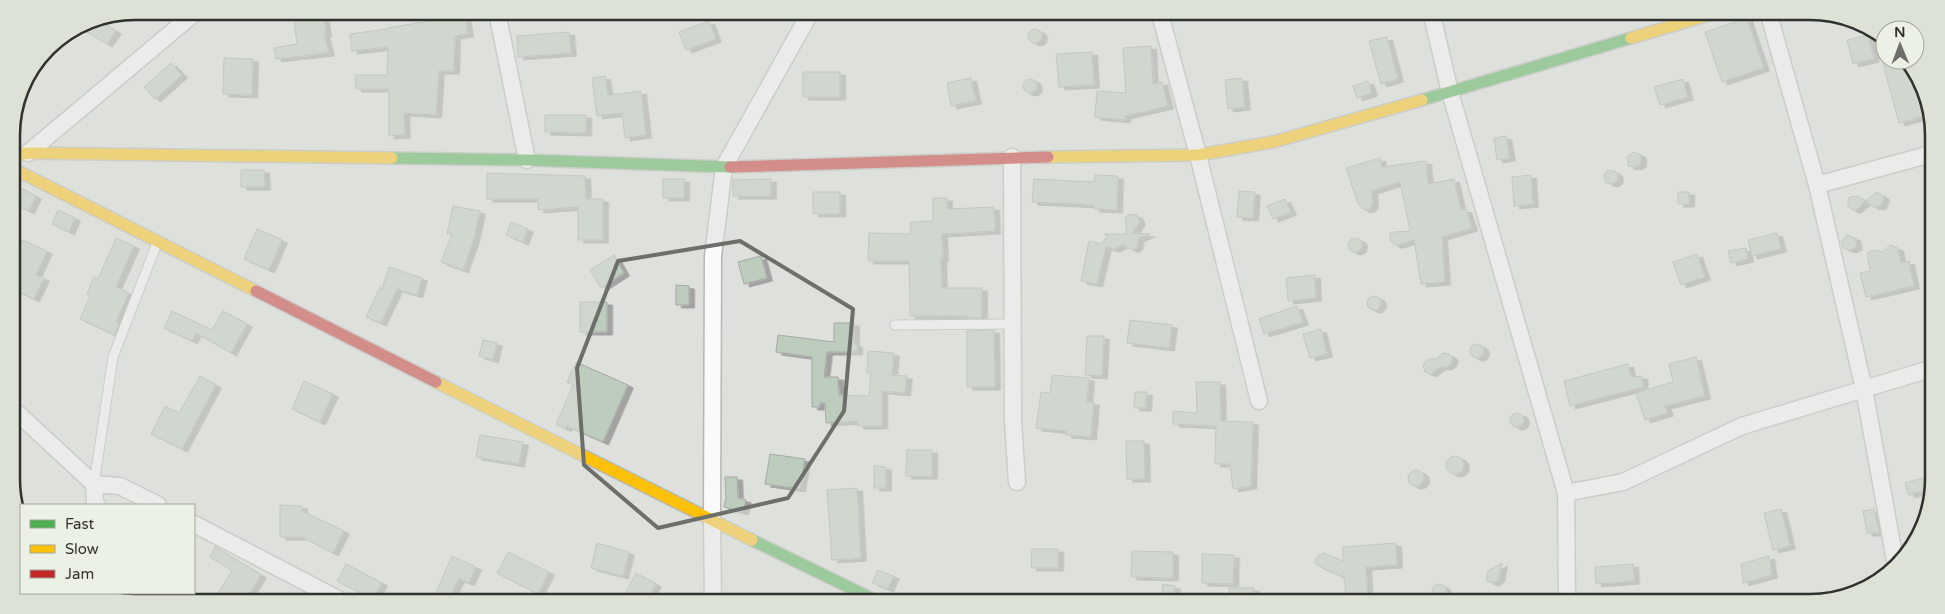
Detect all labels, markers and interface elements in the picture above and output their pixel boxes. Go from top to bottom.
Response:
north arrow [1875,20,1925,70]
text: N [1894,24,1906,41]
legend [20,504,195,594]
text: Fast [65,515,95,533]
text: Slow [65,540,99,558]
text: Jam [65,565,94,583]

